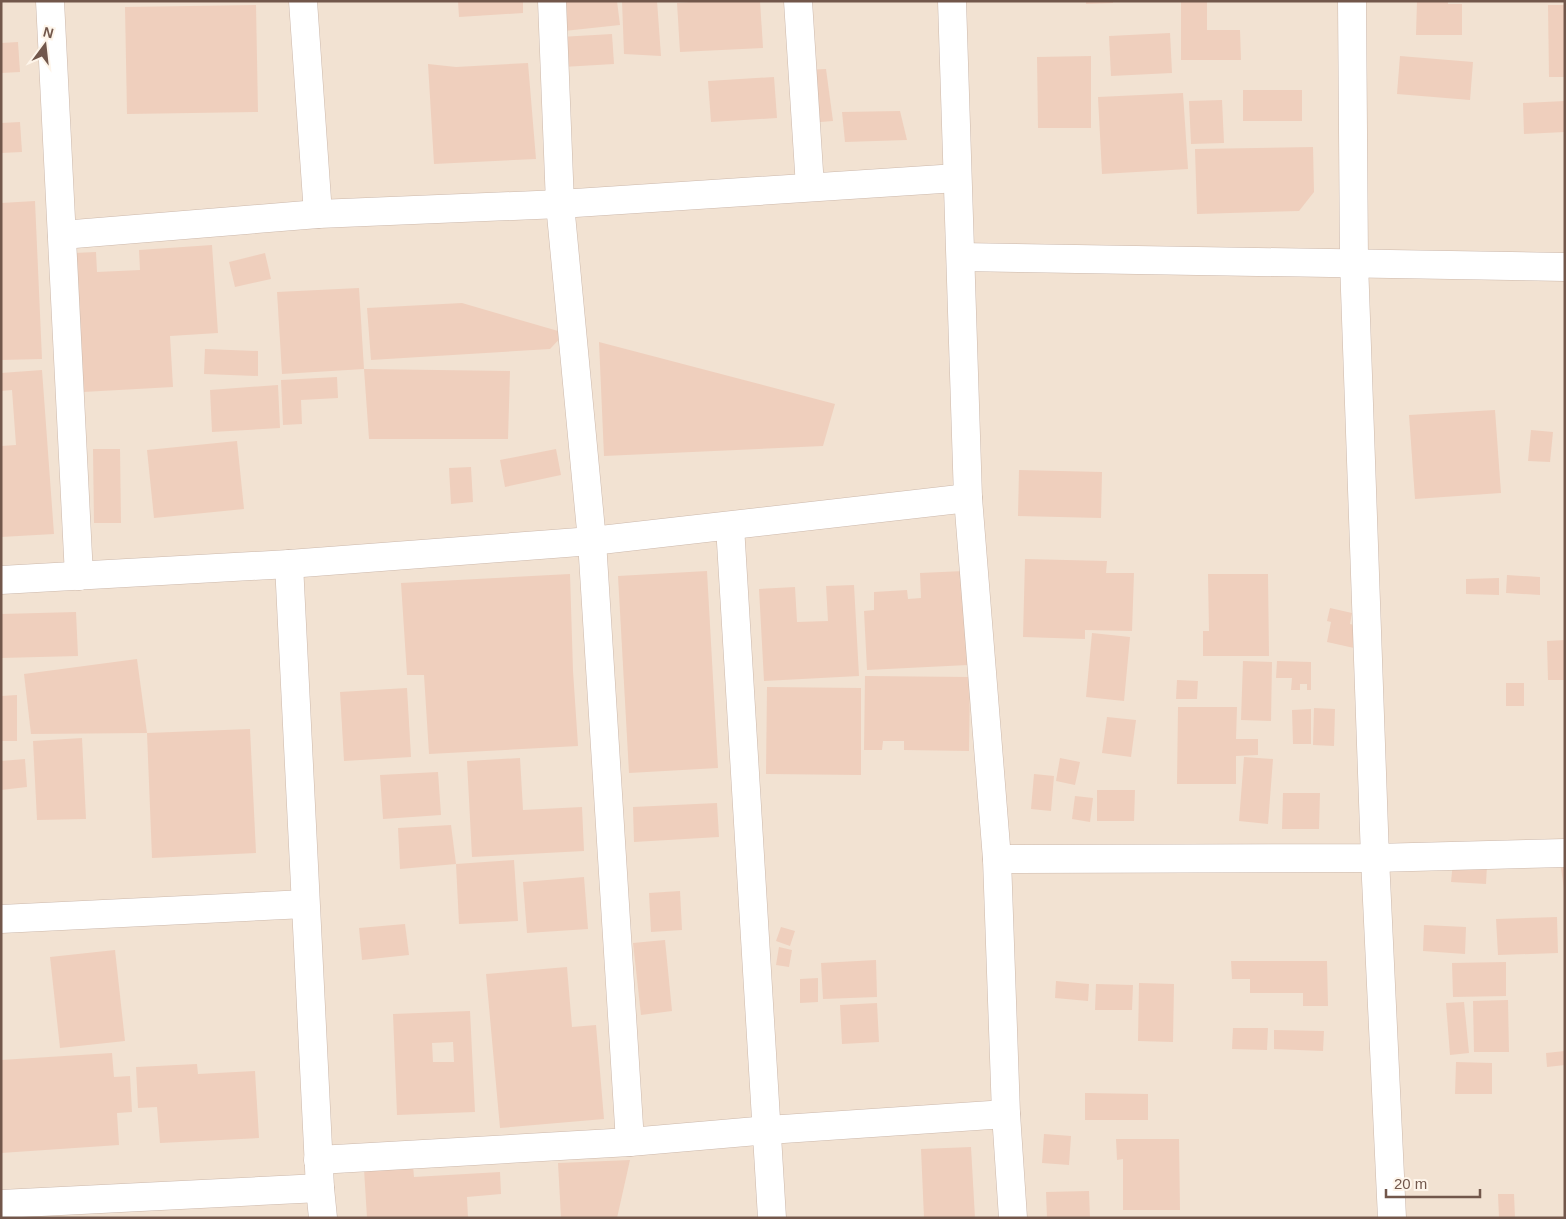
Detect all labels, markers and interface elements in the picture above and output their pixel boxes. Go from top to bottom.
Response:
north arrow [20,20,70,70]
text: N [41,23,55,41]
scale bar [1386,1166,1480,1198]
text: 20 m [1394,1175,1427,1192]

